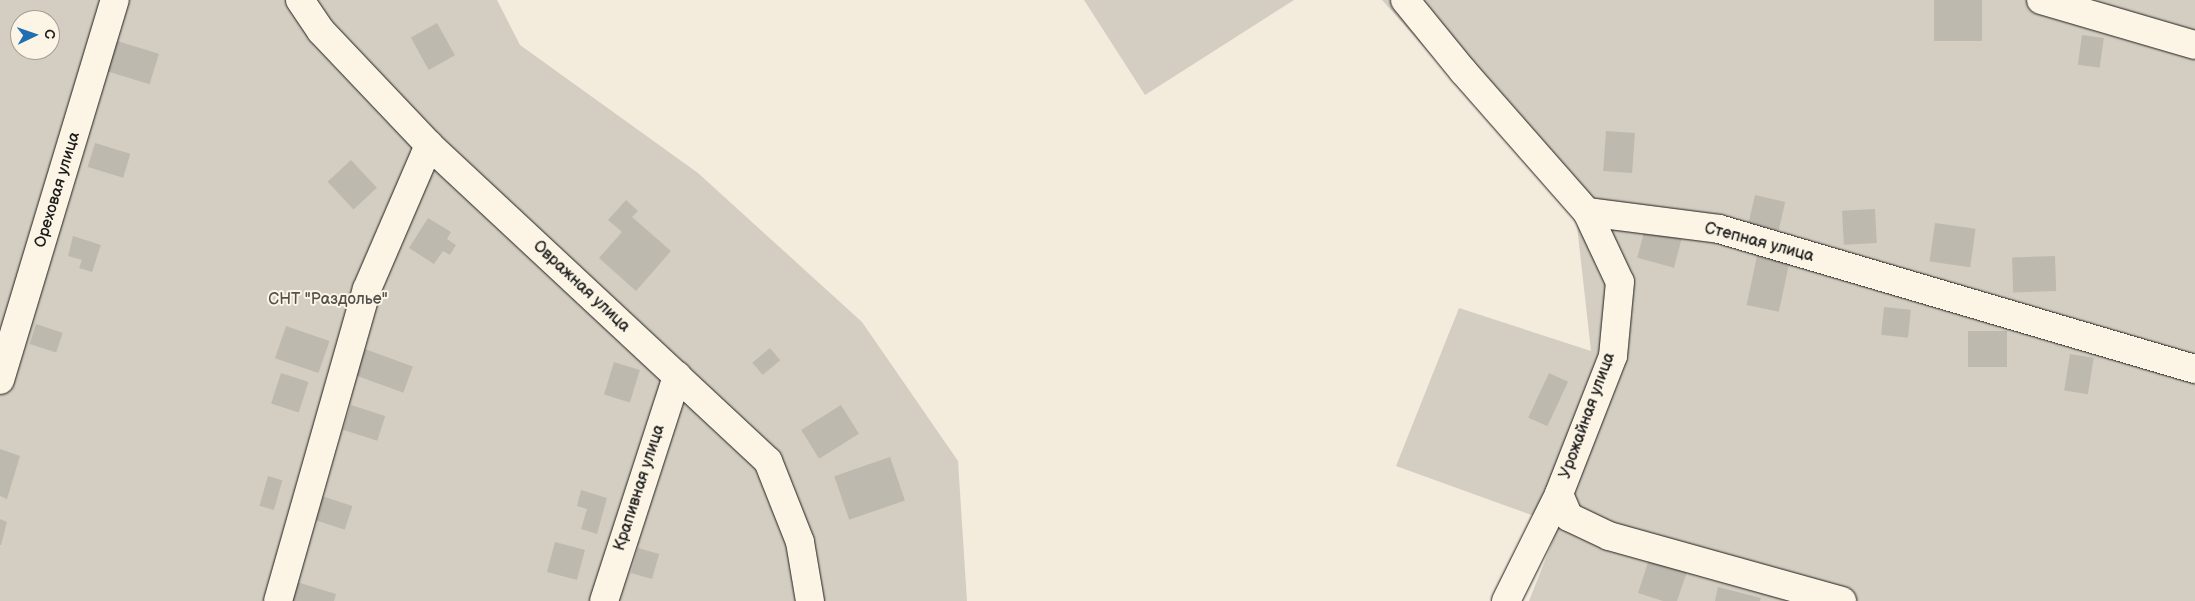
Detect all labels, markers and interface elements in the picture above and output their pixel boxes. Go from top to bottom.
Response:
north arrow [10,10,60,60]
text: С [41,29,58,40]
street label: Ореховая улица [31,130,85,250]
street label: Степная улица [1702,219,1816,267]
street label: Овражная улица [529,237,633,337]
park label: СНТ "Раздолье" [268,290,388,310]
street label: Урожайная улица [1556,350,1620,482]
street label: Крапивная улица [611,423,669,553]

